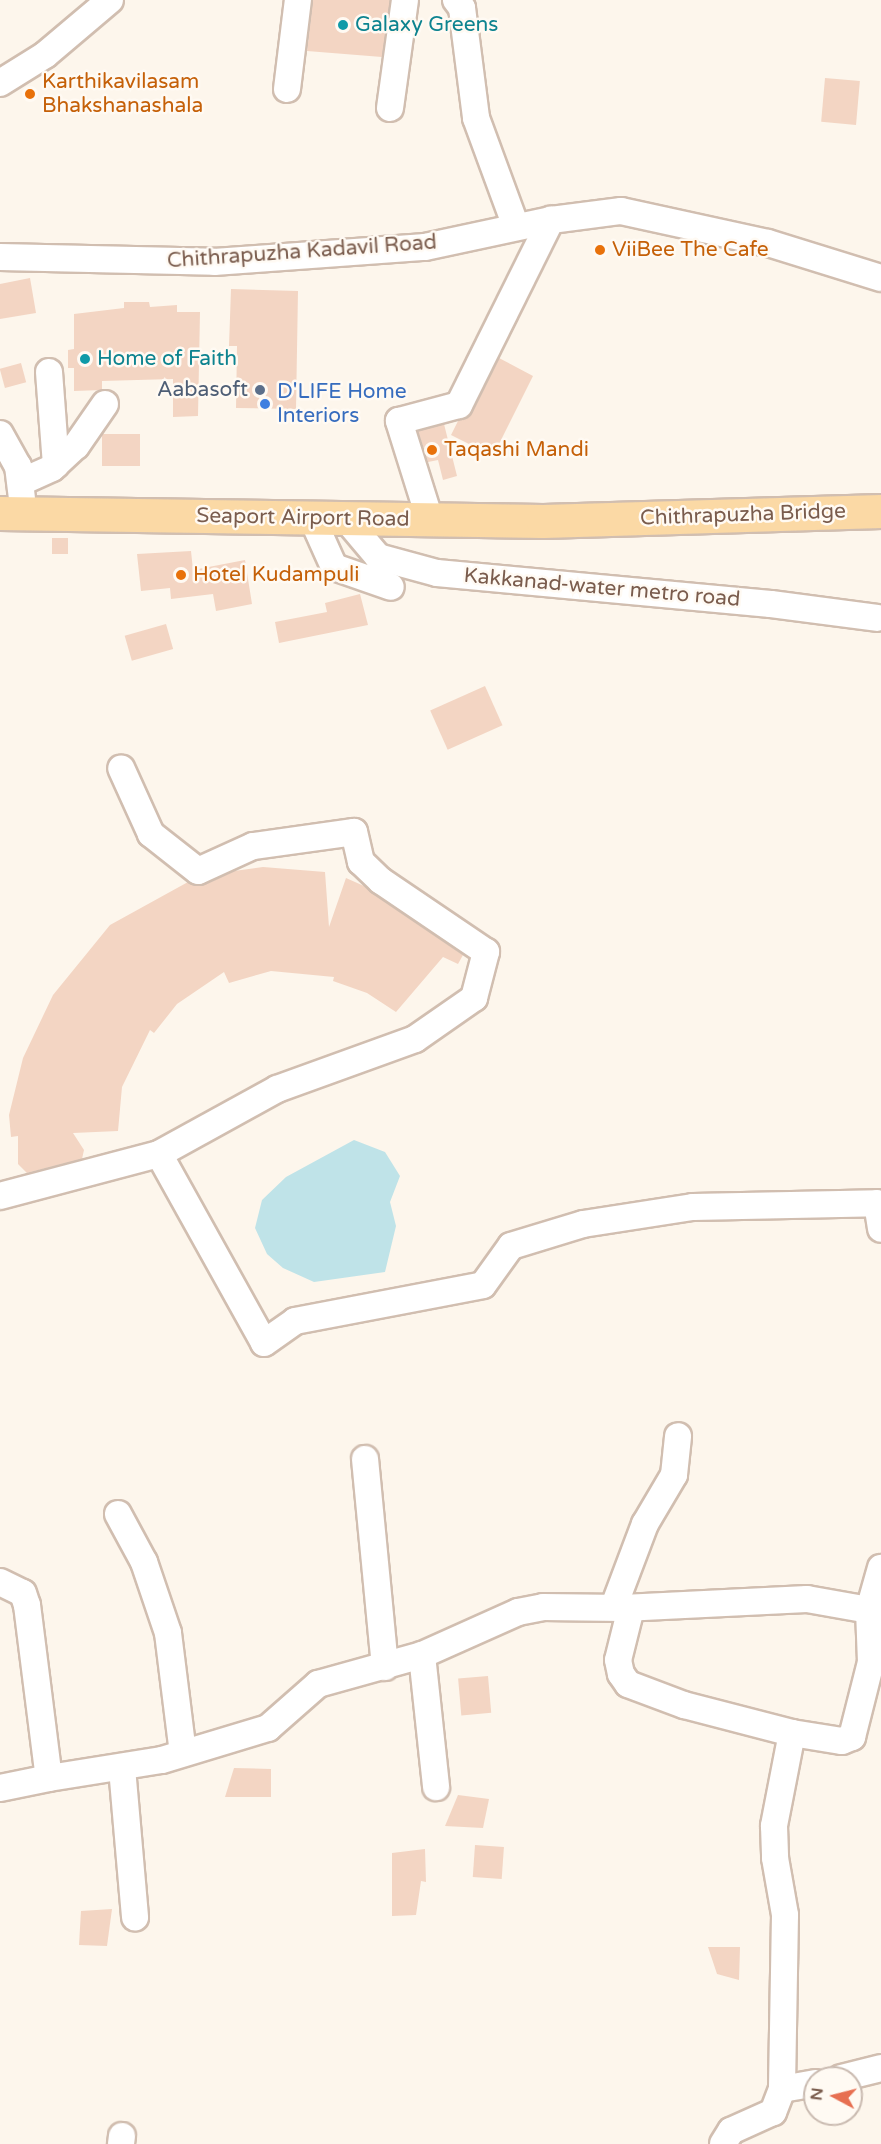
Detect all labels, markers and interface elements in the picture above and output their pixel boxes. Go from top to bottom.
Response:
place label: Galaxy Greens [355,12,498,38]
marker: Galaxy Greens [336,18,350,32]
place label: Karthikavilasam Bhakshanashala [42,69,203,119]
marker: Karthikavilasam Bhakshanashala [23,87,37,101]
street label: Chithrapuzha Kadavil Road [166,230,438,274]
place label: ViiBee The Cafe [612,237,769,263]
marker: ViiBee The Cafe [593,243,607,257]
place label: Home of Faith [97,346,237,372]
marker: Home of Faith [78,352,92,366]
place label: Aabasoft [157,377,248,403]
place label: D'LIFE Home Interiors [277,379,407,429]
marker: Aabasoft [253,383,267,397]
marker: D'LIFE Home Interiors [258,397,272,411]
place label: Taqashi Mandi [444,437,589,463]
marker: Taqashi Mandi [425,443,439,457]
street label: Chithrapuzha Bridge [640,499,846,531]
street label: Seaport Airport Road [196,504,410,532]
place label: Hotel Kudampuli [193,562,359,588]
street label: Kakkanad-water metro road [463,563,741,613]
marker: Hotel Kudampuli [174,568,188,582]
north arrow [803,2066,863,2126]
text: N [806,2086,828,2102]

